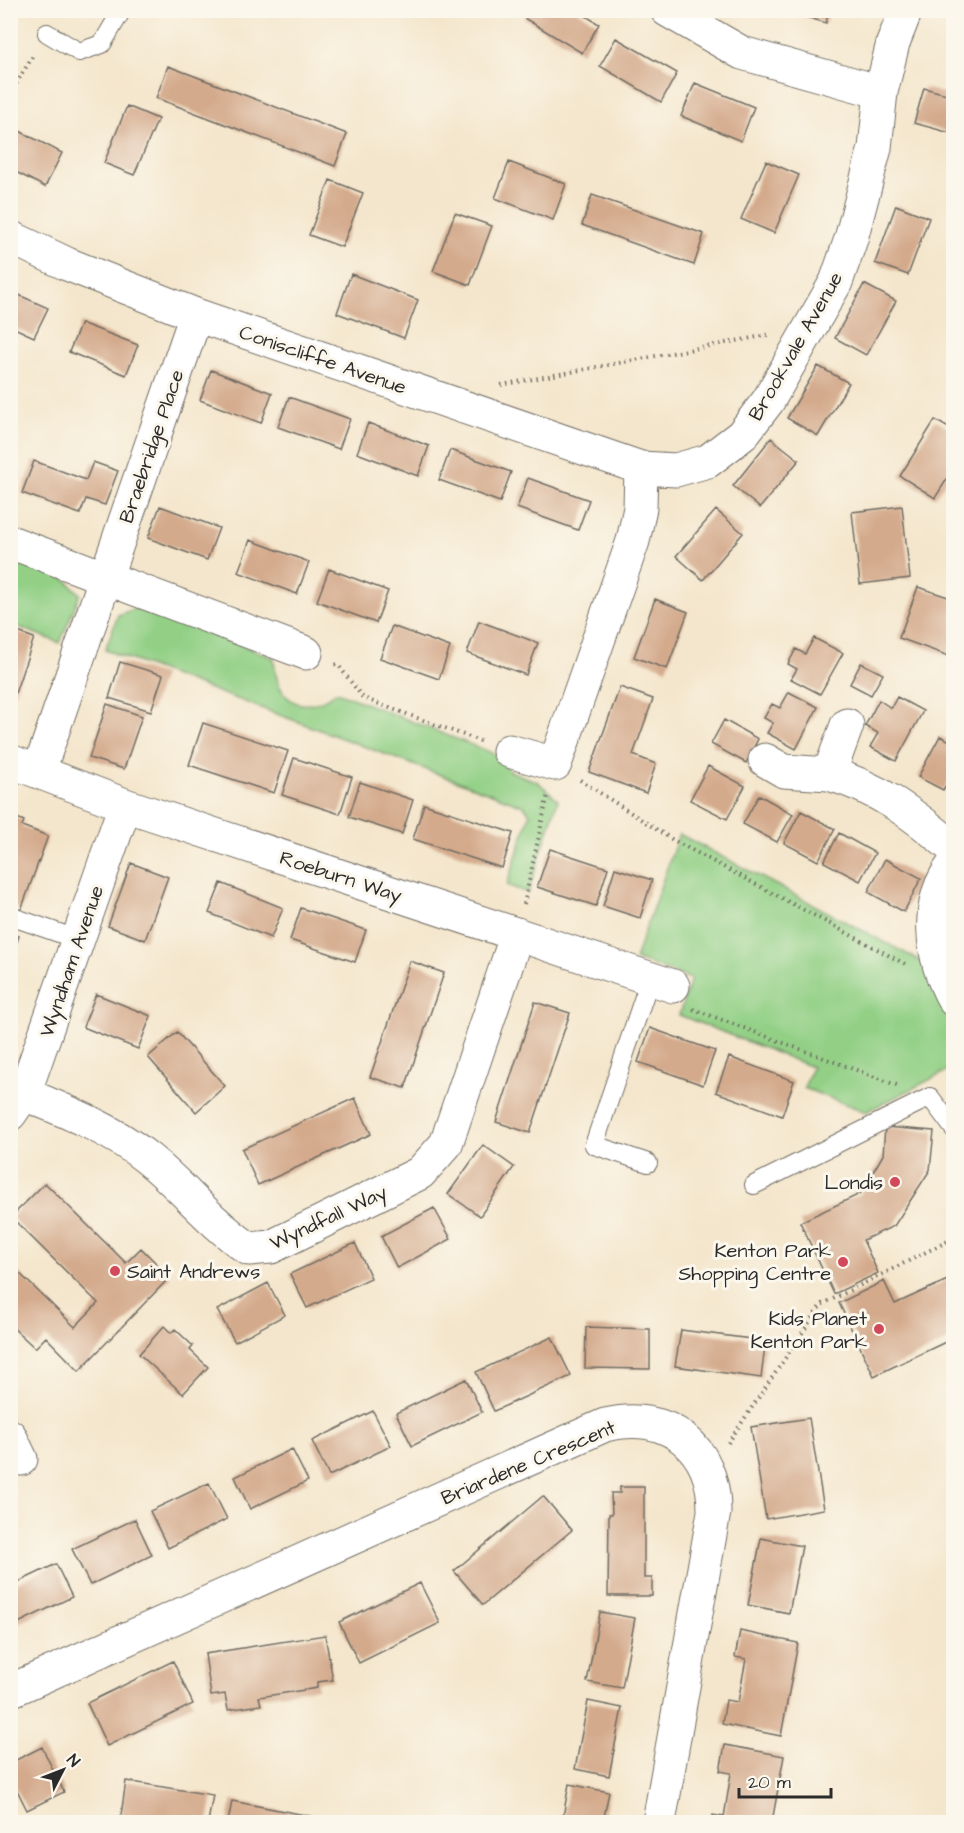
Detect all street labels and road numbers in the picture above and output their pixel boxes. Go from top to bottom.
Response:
street label: Brookvale Avenue [742,267,850,426]
street label: Coniscliffe Avenue [235,318,410,402]
street label: Braebridge Place [113,366,192,527]
street label: Roeburn Way [276,844,405,911]
street label: Wyndham Avenue [33,882,112,1041]
street label: Wyndfall Way [265,1179,392,1258]
street label: Briardene Crescent [437,1413,620,1512]

